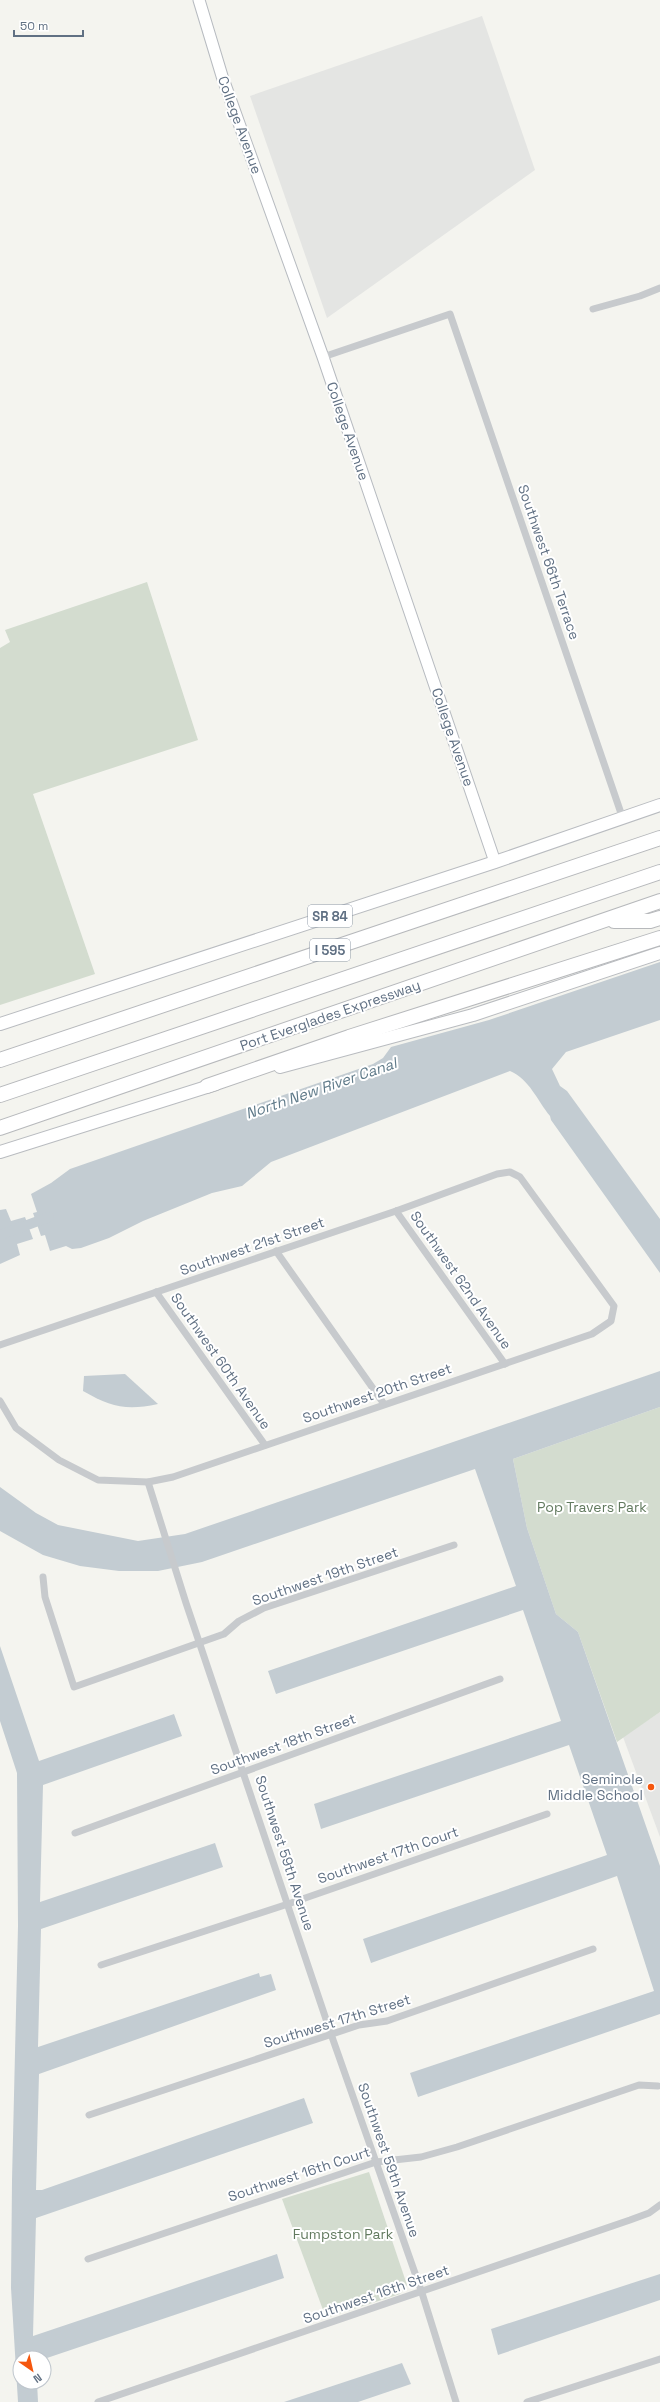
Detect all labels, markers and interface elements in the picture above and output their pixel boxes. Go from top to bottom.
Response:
scale bar [14,12,83,38]
text: 50 m [20,18,48,34]
street label: College Avenue [214,74,266,176]
street label: College Avenue [323,379,373,483]
street label: Southwest 66th Terrace [514,482,584,642]
street label: College Avenue [428,685,478,789]
road number: SR 84 [308,905,352,927]
road number: I 595 [310,939,350,961]
street label: Port Everglades Expressway [237,976,423,1054]
water label: North New River Canal [243,1052,401,1123]
street label: Southwest 62nd Avenue [406,1207,516,1353]
street label: Southwest 21st Street [177,1213,327,1279]
street label: Southwest 60th Avenue [167,1289,275,1433]
street label: Southwest 20th Street [300,1359,454,1427]
park label: Pop Travers Park [537,1498,647,1516]
street label: Southwest 19th Street [250,1543,400,1609]
street label: Southwest 18th Street [208,1709,358,1779]
place label: Seminole Middle School [548,1770,643,1804]
street label: Southwest 59th Avenue [251,1773,319,1933]
marker: Seminole Middle School [646,1782,656,1792]
street label: Southwest 17th Court [315,1822,461,1888]
street label: Southwest 17th Street [261,1990,413,2052]
street label: Southwest 59th Avenue [354,2080,424,2240]
street label: Southwest 16th Court [226,2143,372,2205]
park label: Fumpston Park [293,2225,394,2243]
street label: Southwest 16th Street [301,2261,451,2327]
north arrow [12,2350,52,2390]
text: N [31,2370,45,2386]

